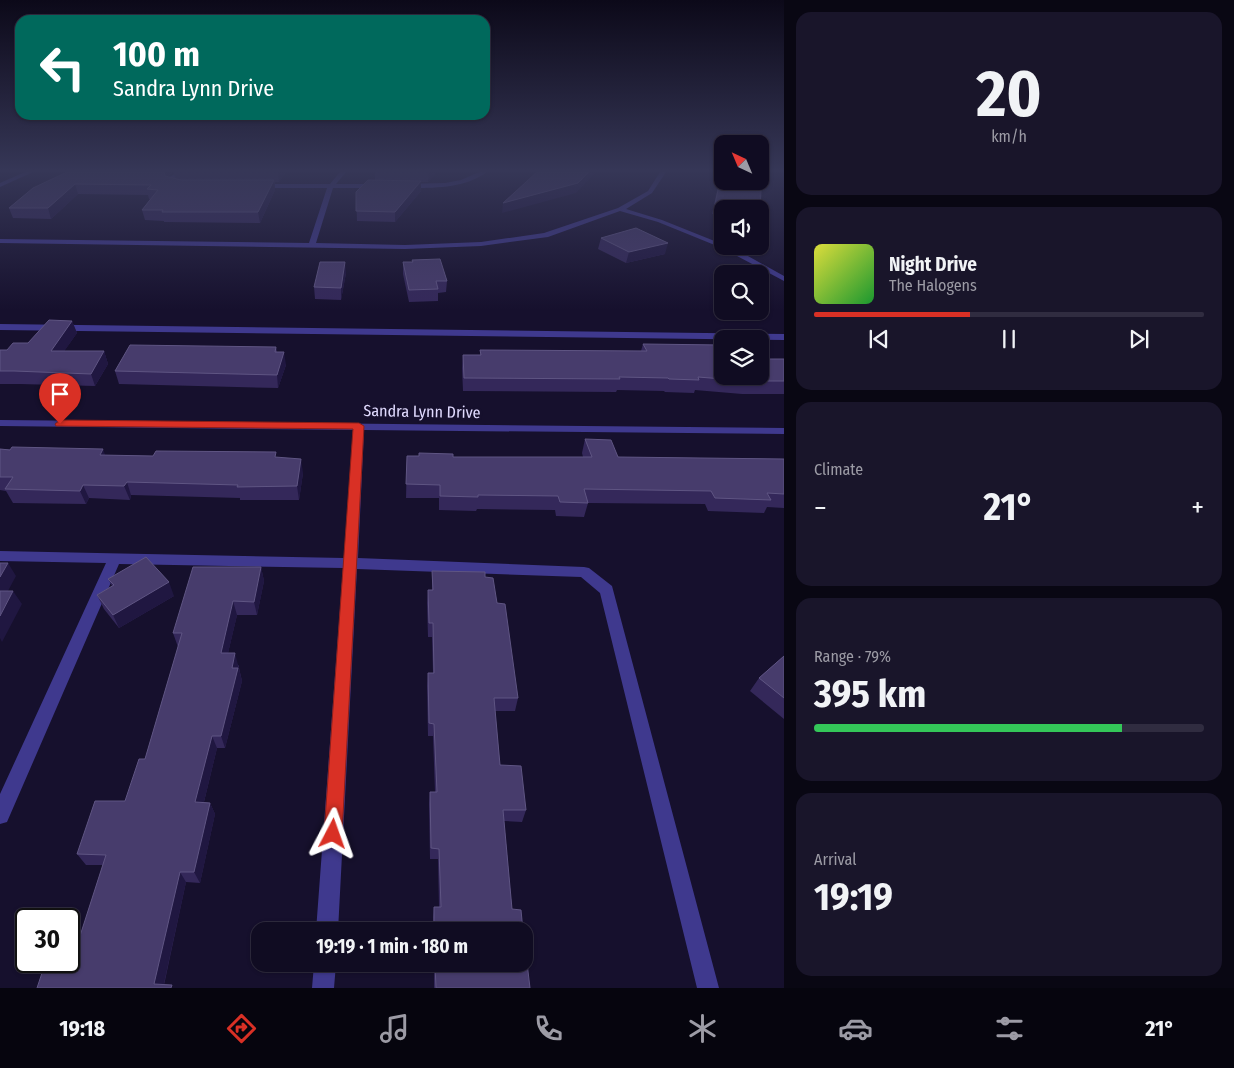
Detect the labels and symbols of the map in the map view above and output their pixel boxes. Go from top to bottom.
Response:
north arrow [714,135,769,190]
pin [39,373,81,424]
street label: Sandra Lynn Drive [363,401,481,422]
position arrow [306,807,358,859]
speed limit sign: 30 [15,908,80,973]

